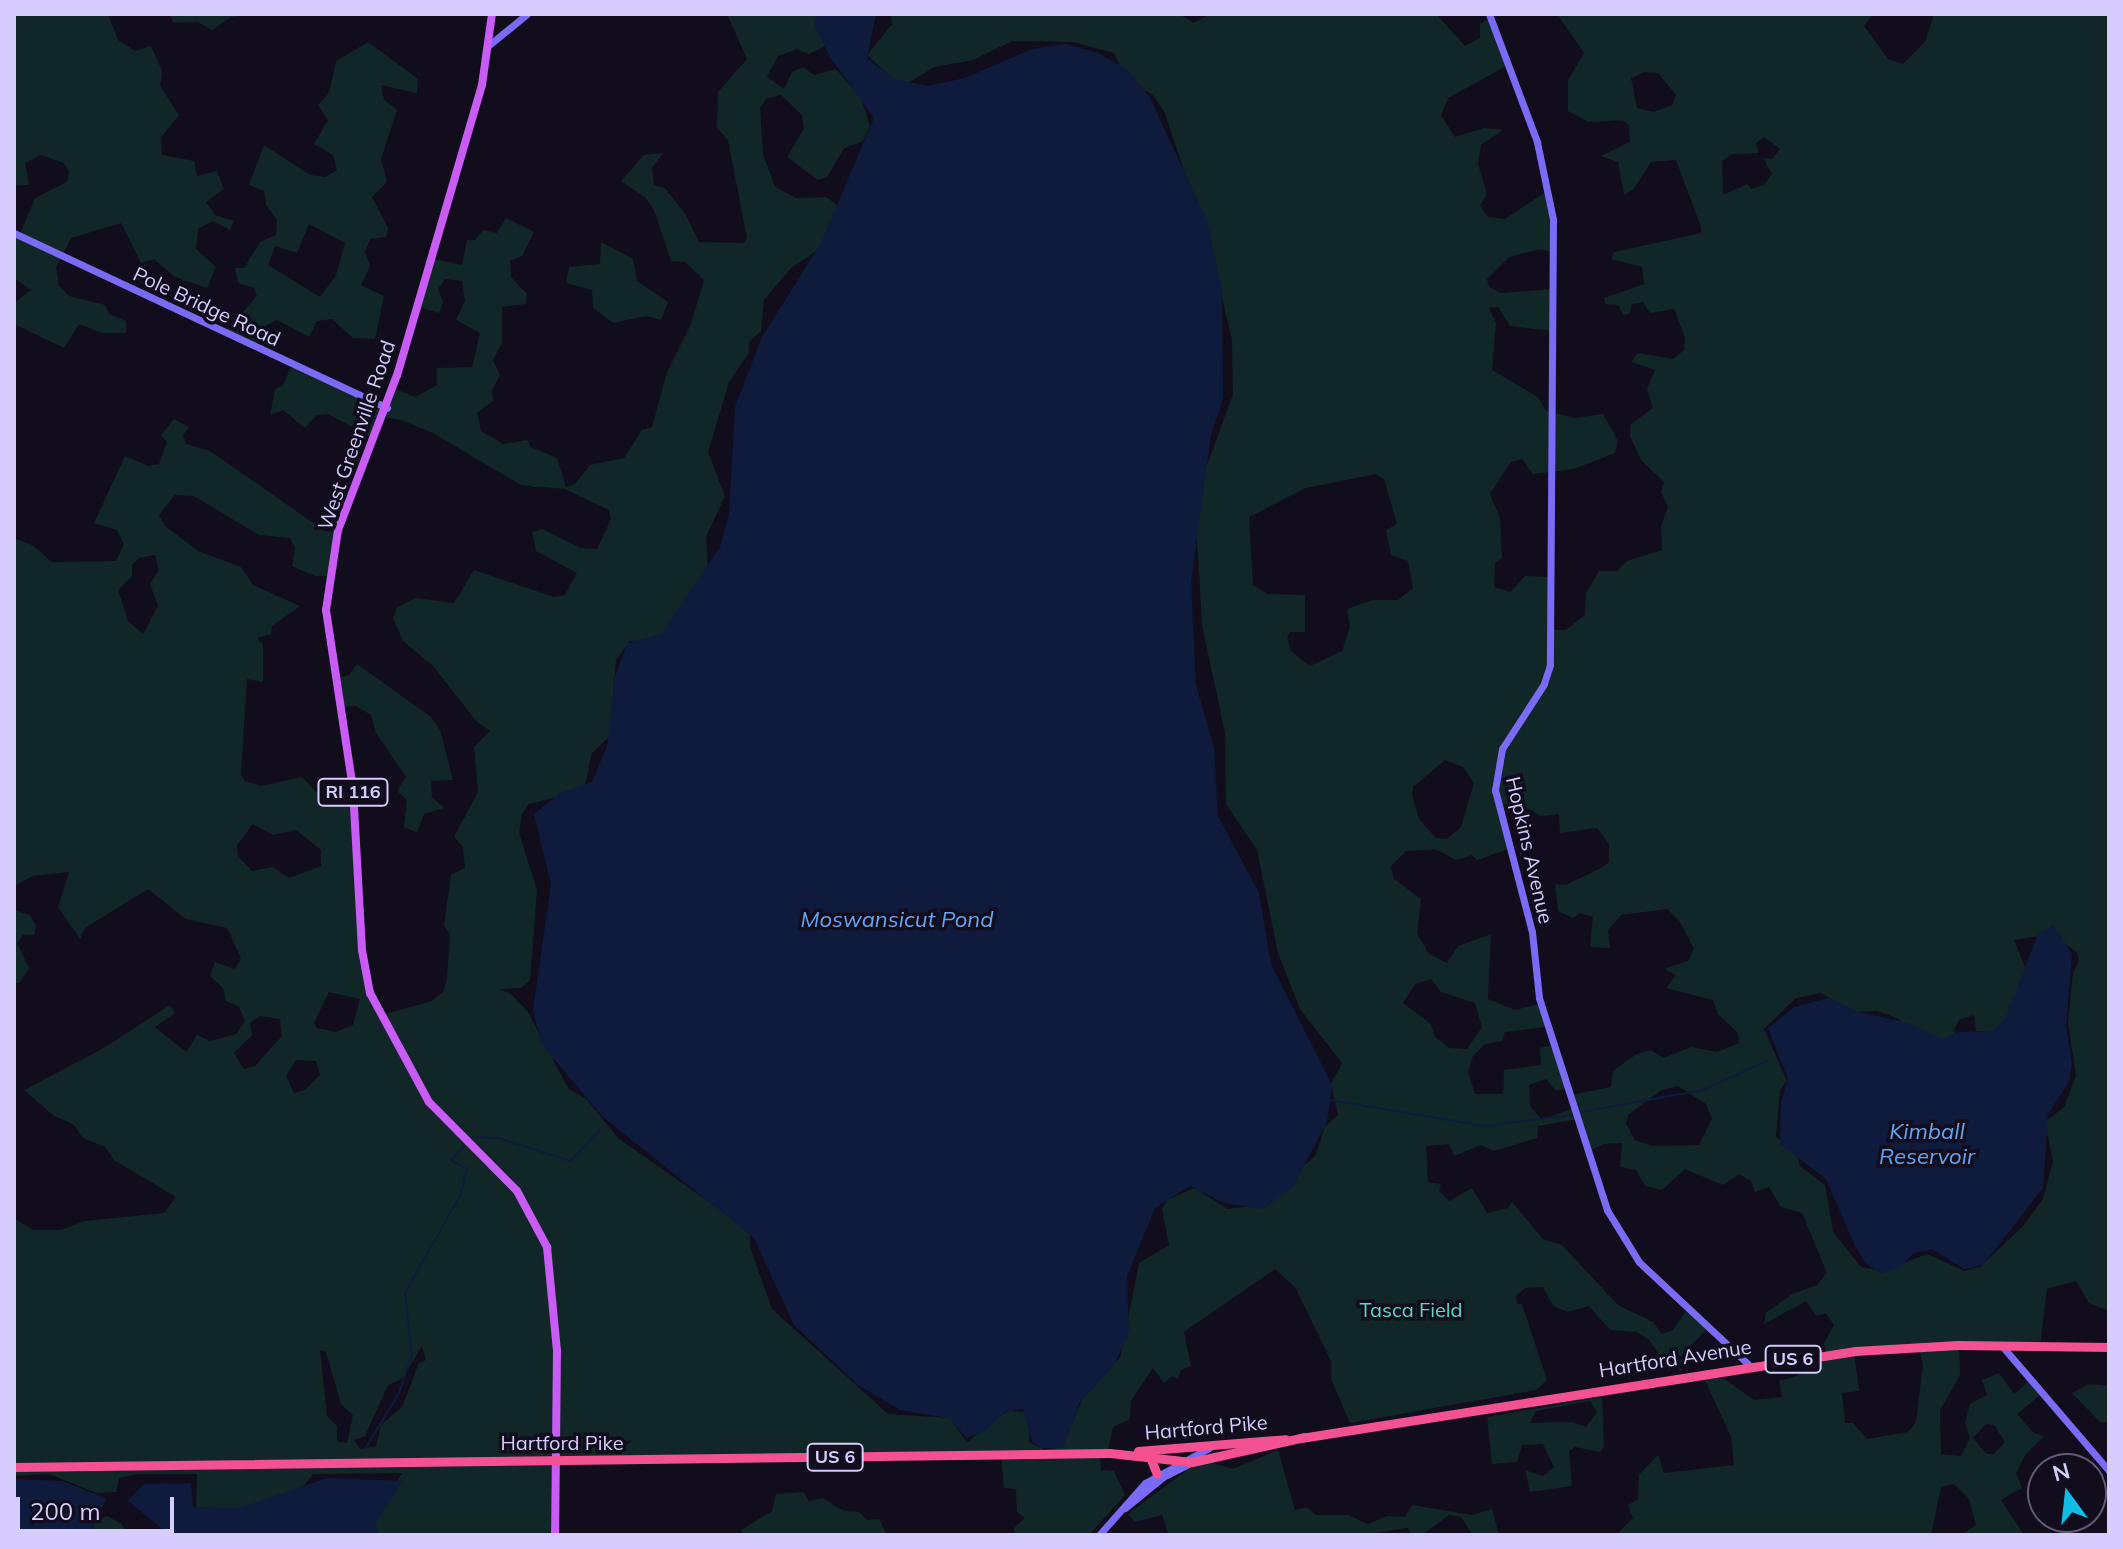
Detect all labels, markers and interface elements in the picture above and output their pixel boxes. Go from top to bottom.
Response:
street label: Pole Bridge Road [130,261,284,351]
street label: West Greenville Road [312,337,400,533]
street label: Hopkins Avenue [1501,774,1559,926]
road number: RI 116 [317,778,389,806]
water label: Moswansicut Pond [801,907,993,933]
water label: Kimball Reservoir [1879,1118,1975,1170]
park label: Tasca Field [1359,1297,1463,1321]
street label: Hartford Avenue [1597,1334,1753,1382]
road number: US 6 [1763,1345,1823,1373]
street label: Hartford Pike [1144,1410,1268,1444]
street label: Hartford Pike [500,1430,624,1454]
road number: US 6 [805,1443,865,1471]
north arrow [2027,1453,2107,1533]
text: N [2050,1456,2073,1487]
scale bar [20,1481,178,1531]
text: 200 m [30,1496,101,1526]

